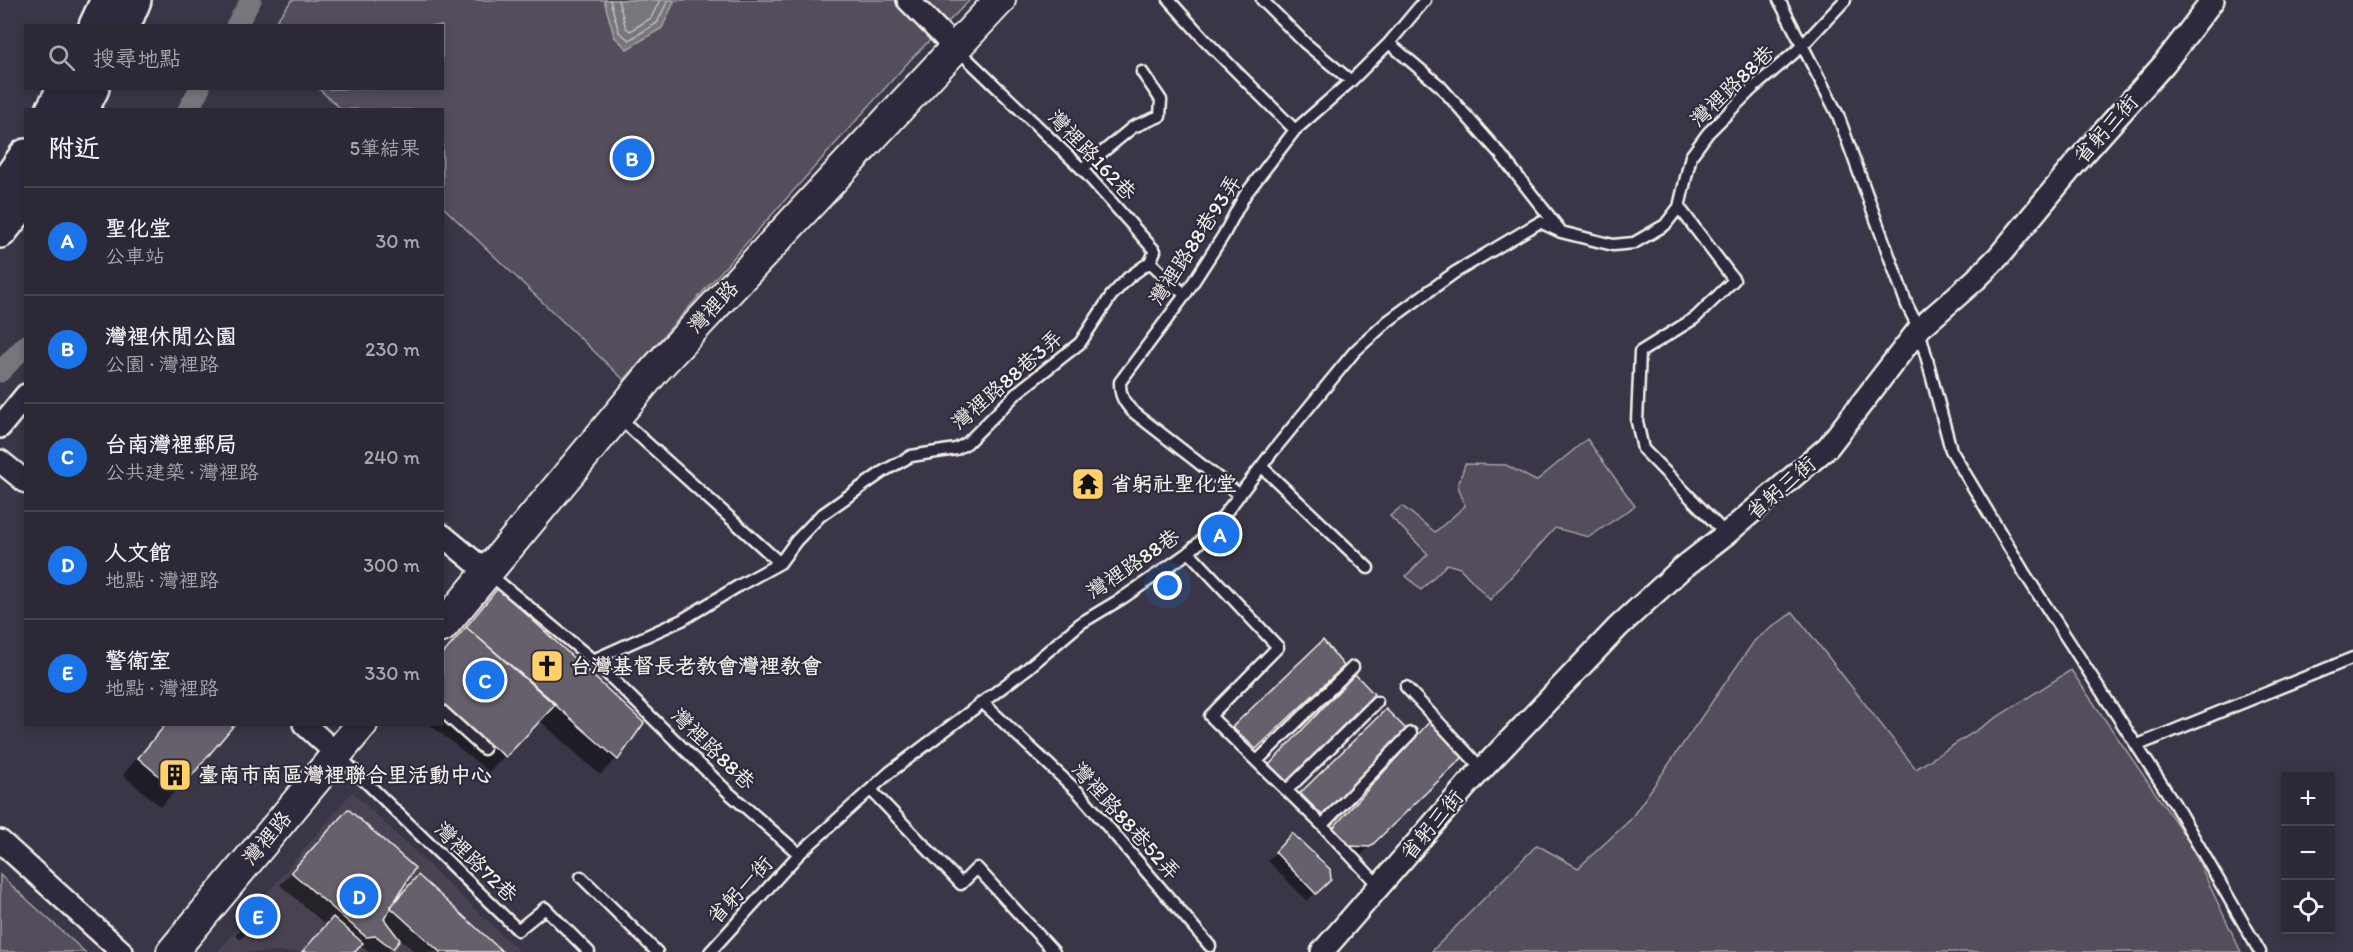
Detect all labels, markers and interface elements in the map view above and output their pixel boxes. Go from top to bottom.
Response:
search box [24,24,444,90]
street label: 灣裡路88巷 [1684,39,1779,132]
icon: search [45,41,78,74]
text: 搜尋地點 [93,45,181,72]
street label: 省躬三街 [2068,89,2143,168]
street label: 灣裡路162巷 [1043,104,1142,205]
text: 附近 [48,132,100,164]
text: 5筆結果 [350,136,420,160]
pin: B [612,136,652,180]
street label: 灣裡路88巷93弄 [1143,170,1246,310]
text: 聖化堂 [105,215,171,242]
text: A [61,229,74,253]
text: 30 m [375,229,420,253]
text: 公車站 [105,244,165,268]
street label: 灣裡路 [682,275,743,338]
text: 灣裡休閒公園 [105,323,237,350]
street label: 灣裡路88巷3弄 [946,324,1068,435]
text: B [61,337,74,361]
text: 230 m [365,337,420,361]
text: 公園 · 灣裡路 [105,352,219,376]
text: 台南灣裡郵局 [105,431,237,458]
text: C [61,445,74,469]
text: 240 m [364,445,420,469]
street label: 省躬三街 [1741,451,1821,525]
text: 公共建築 · 灣裡路 [105,460,259,484]
temple icon: 省躬社聖化堂 [1070,466,1106,502]
place label: 省躬社聖化堂 [1111,471,1237,496]
pin: A [1200,512,1240,556]
street label: 灣裡路88巷 [1081,523,1184,604]
text: 人文館 [105,539,171,566]
text: D [61,553,74,577]
text: 300 m [363,553,420,577]
text: 地點 · 灣裡路 [105,568,219,592]
your location [1153,571,1182,600]
text: 警衛室 [105,647,171,674]
church icon: 台灣基督長老教會灣裡教會 [529,648,565,684]
place label: 台灣基督長老教會灣裡教會 [570,653,822,678]
pin: C [466,658,504,702]
text: E [62,661,73,685]
text: 330 m [365,661,420,685]
text: 地點 · 灣裡路 [105,676,219,700]
street label: 灣裡路88巷 [666,702,761,795]
building icon: 臺南市南區灣裡聯合里活動中心 [157,757,193,793]
street label: 灣裡路88巷52弄 [1067,757,1186,885]
place label: 臺南市南區灣裡聯合里活動中心 [198,762,492,787]
map controls [2281,772,2335,934]
button: + [2281,772,2335,826]
street label: 省躬三街 [1395,784,1468,865]
street label: 灣裡路 [237,806,296,870]
street label: 灣裡路72巷 [430,816,523,907]
button: − [2281,826,2335,880]
street label: 省躬一街 [702,850,777,929]
pin: D [340,874,378,918]
button: locate [2281,880,2335,934]
pin: E [238,894,278,938]

